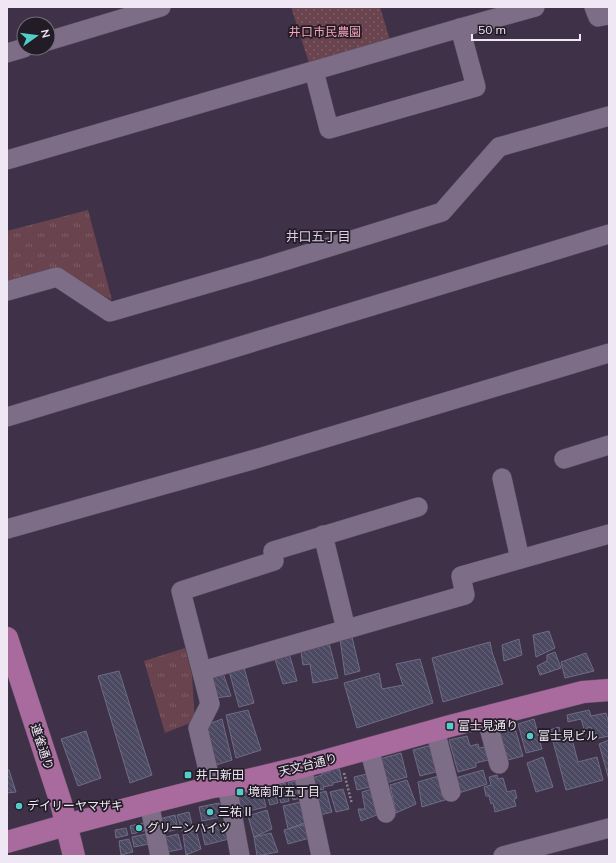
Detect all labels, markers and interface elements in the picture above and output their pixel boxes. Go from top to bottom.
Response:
north arrow [16,16,56,56]
scale bar [472,16,580,42]
text: 50 m [478,22,506,37]
park label: 井口市民農園 [289,24,361,39]
text: N [38,28,54,39]
district label: 井口五丁目 [285,228,351,244]
place label: 富士見通り [458,718,518,733]
marker: 富士見通り [445,721,455,731]
street label: 連雀通り [28,722,57,772]
place label: 富士見ビル [538,728,598,743]
marker: 富士見ビル [525,731,535,741]
street label: 天文台通り [277,750,339,779]
place label: 井口新田 [196,767,244,782]
marker: 井口新田 [183,770,193,780]
place label: 境南町五丁目 [248,784,320,799]
marker: 境南町五丁目 [235,787,245,797]
place label: デイリーヤマザキ [27,798,123,813]
marker: デイリーヤマザキ [14,801,24,811]
place label: 三祐Ⅱ [218,804,254,819]
marker: 三祐Ⅱ [205,807,215,817]
place label: グリーンハイツ [147,820,230,835]
marker: グリーンハイツ [134,823,144,833]

